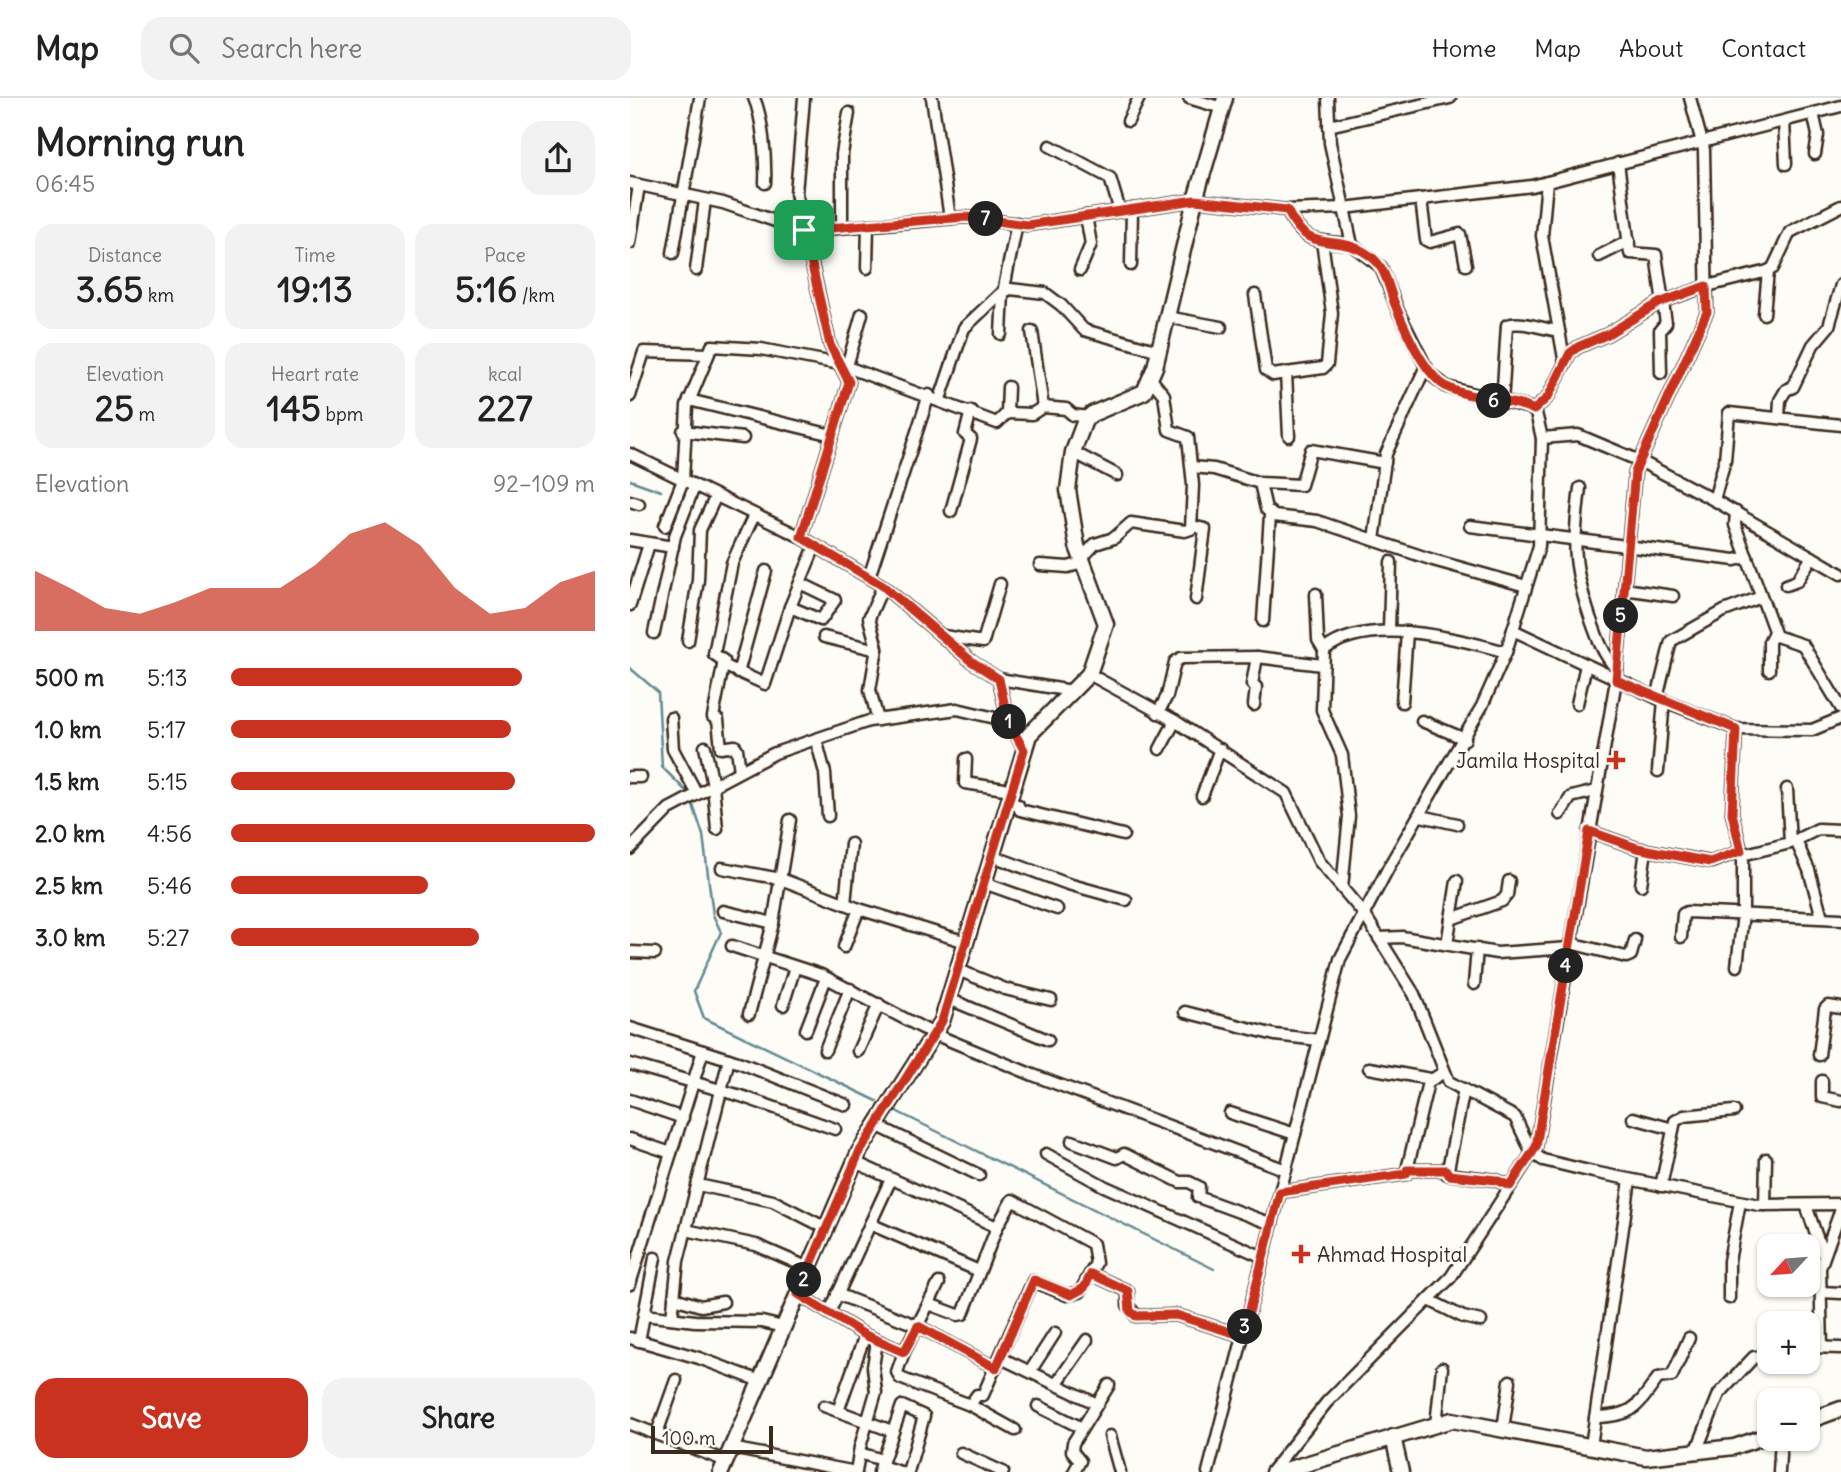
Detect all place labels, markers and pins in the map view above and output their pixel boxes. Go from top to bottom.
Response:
pin [774,200,834,260]
pin: 7 [968,202,1004,236]
pin: 6 [1476,384,1512,418]
pin: 5 [1604,598,1639,634]
pin: 1 [992,704,1026,740]
place label: Jamila Hospital [1456,747,1600,774]
marker: Jamila Hospital [1606,750,1626,770]
pin: 4 [1548,948,1584,984]
place label: Ahmad Hospital [1317,1241,1467,1268]
marker: Ahmad Hospital [1291,1244,1311,1264]
pin: 2 [786,1262,822,1298]
pin: 3 [1228,1310,1262,1344]

